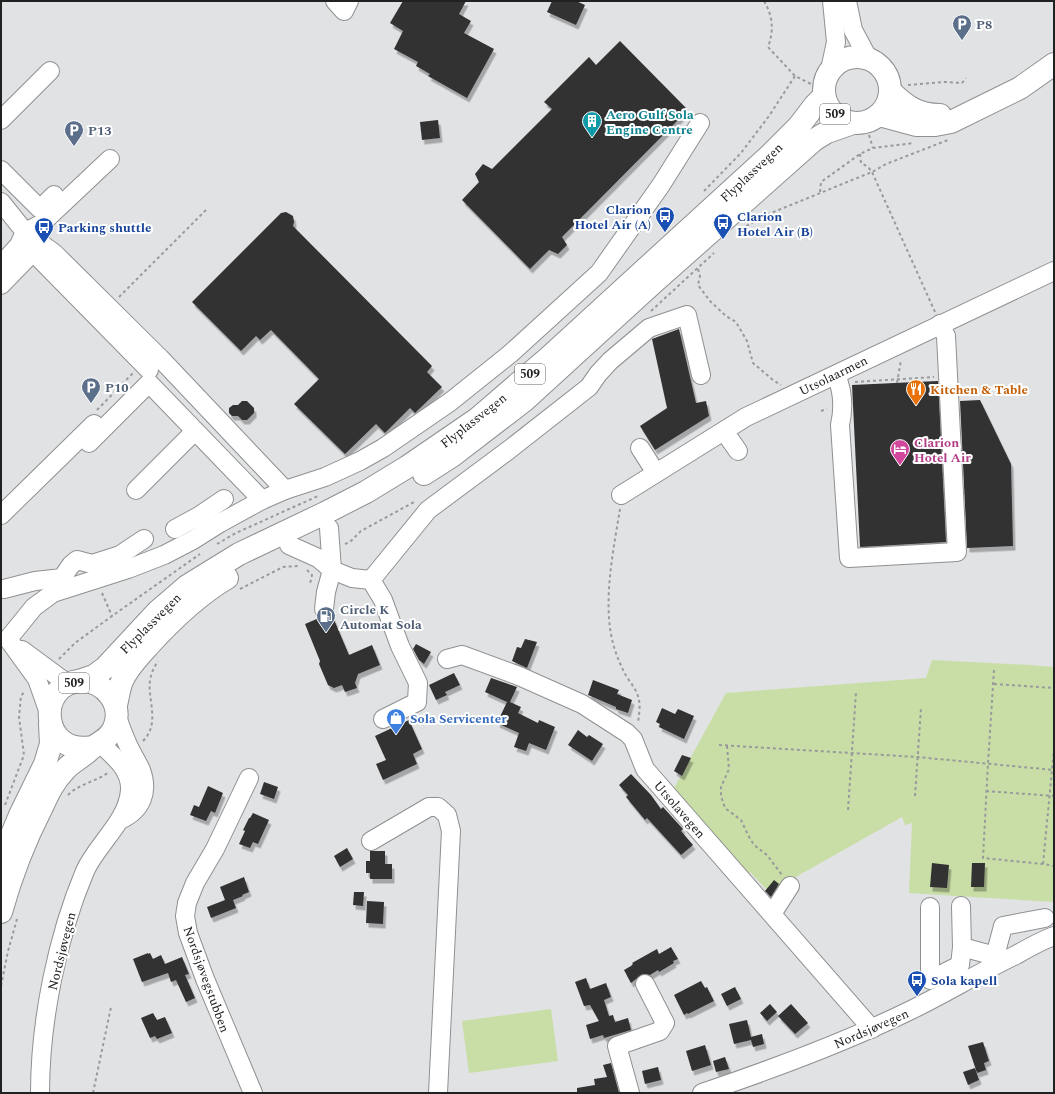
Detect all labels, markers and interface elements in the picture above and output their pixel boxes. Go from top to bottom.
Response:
parking icon: P8 [951,13,973,41]
place label: P8 [976,15,992,35]
road number: 509 [820,104,850,124]
place label: Aero Gulf Sola Engine Centre [606,105,694,140]
building icon: Aero Gulf Sola Engine Centre [581,110,603,138]
parking icon: P13 [63,119,85,147]
place label: P13 [88,121,111,141]
street label: Flyplassvegen [716,138,788,207]
place label: Clarion Hotel Air (A) [575,200,651,235]
bus stop icon: Clarion Hotel Air (A) [654,205,676,233]
place label: Clarion Hotel Air (B) [737,207,813,242]
bus stop icon: Clarion Hotel Air (B) [712,212,734,240]
bus stop icon: Parking shuttle [33,216,55,244]
place label: Parking shuttle [58,218,151,238]
street label: Utsolaarmen [796,350,872,401]
road number: 509 [515,364,545,384]
parking icon: P10 [80,376,102,404]
place label: P10 [105,378,128,398]
restaurant icon: Kitchen & Table [905,378,927,406]
place label: Kitchen & Table [930,380,1028,400]
street label: Flyplassvegen [436,388,512,453]
place label: Clarion Hotel Air [914,433,971,468]
hotel icon: Clarion Hotel Air [889,438,911,466]
street label: Flyplassvegen [115,588,186,659]
place label: Circle K Automat Sola [340,600,422,635]
fuel station icon: Circle K Automat Sola [315,605,337,633]
road number: 509 [59,673,89,693]
shop icon: Sola Servicenter [385,707,407,735]
place label: Sola Servicenter [410,709,507,729]
street label: Utsolavegen [648,776,710,843]
street label: Nordsjøvegen [43,910,81,992]
street label: Nordsjøvegstubben [178,923,235,1036]
bus stop icon: Sola kapell [906,969,928,997]
place label: Sola kapell [931,971,997,991]
street label: Nordsjøvegen [831,1003,912,1054]

